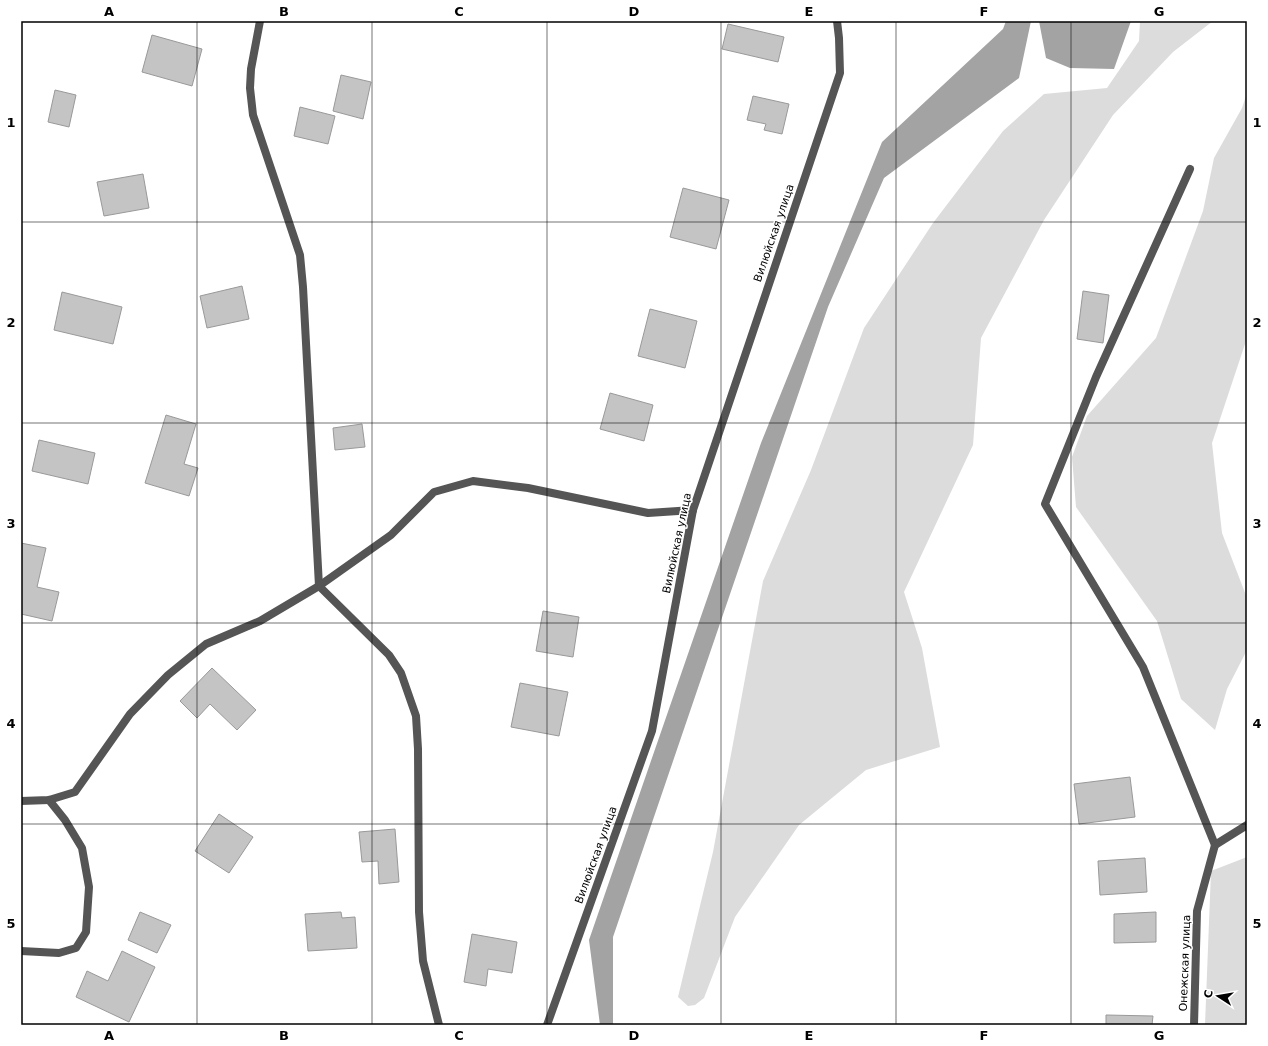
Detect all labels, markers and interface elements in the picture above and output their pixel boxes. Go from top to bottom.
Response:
text: A [104,4,114,19]
text: B [279,4,289,19]
text: C [454,4,464,19]
text: D [629,4,640,19]
text: E [805,4,813,19]
text: F [980,4,988,19]
text: G [1154,4,1164,19]
text: 1 [6,115,16,130]
text: 1 [1252,115,1262,130]
street label: Вилюйская улица [751,182,797,284]
text: 2 [6,315,16,330]
text: 2 [1252,315,1262,330]
street label: Вилюйская улица [660,491,694,595]
text: 3 [6,516,16,531]
text: 3 [1252,516,1262,531]
text: 4 [6,716,16,731]
text: 4 [1252,716,1262,731]
street label: Вилюйская улица [572,805,620,905]
street label: Онежская улица [1177,914,1193,1012]
text: 5 [6,916,16,931]
text: 5 [1252,916,1262,931]
north arrow [1198,976,1238,1016]
text: С [1202,989,1216,999]
text: A [104,1028,114,1043]
text: B [279,1028,289,1043]
text: C [454,1028,464,1043]
text: D [629,1028,640,1043]
text: E [805,1028,813,1043]
text: F [980,1028,988,1043]
text: G [1154,1028,1164,1043]

